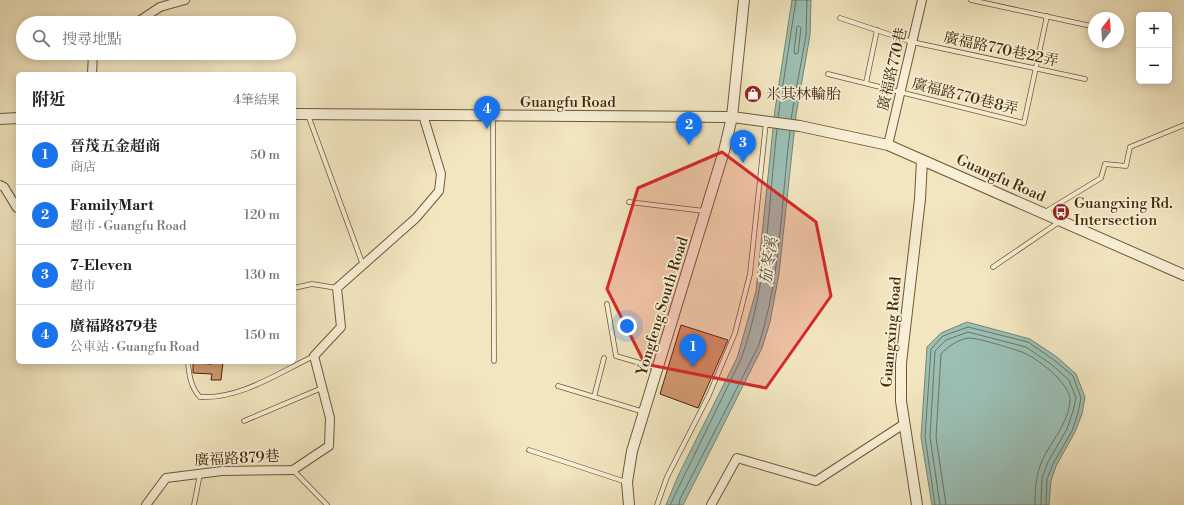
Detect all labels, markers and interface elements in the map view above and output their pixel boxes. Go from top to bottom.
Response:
north arrow [1088,12,1124,48]
map controls [1136,12,1172,84]
button: + [1136,12,1172,48]
search box [16,16,296,60]
street label: 廣福路770巷 [874,26,911,113]
icon: search [30,27,52,49]
street label: 廣福路770巷22弄 [942,28,1060,71]
text: 搜尋地點 [62,30,122,49]
button: − [1136,48,1172,84]
street label: 廣福路770巷8弄 [910,74,1020,119]
shop icon: 米其林輪胎 [743,84,763,104]
place label: 米其林輪胎 [766,85,841,104]
text: 附近 [32,89,66,111]
text: 4筆結果 [233,92,280,108]
street label: Guangfu Road [520,93,616,112]
pin: 4 [474,96,500,129]
pin: 2 [676,112,702,145]
pin: 3 [730,130,756,163]
text: 晉茂五金超商 [70,137,160,156]
text: 1 [42,147,48,163]
text: 50 m [250,147,280,163]
street label: Guangfu Road [953,150,1049,207]
text: 商店 [70,159,96,175]
place label: Guangxing Rd. Intersection [1074,194,1173,230]
text: FamilyMart [70,196,154,215]
bus stop icon: Guangxing Rd. Intersection [1051,202,1071,222]
text: 2 [41,207,49,223]
text: 120 m [244,207,280,223]
text: 超市 · Guangfu Road [70,218,187,234]
street label: Yongfeng South Road [632,234,693,379]
water label: 茄苳溪 [756,234,783,286]
text: 7-Eleven [70,256,132,275]
text: 3 [41,267,49,283]
text: 130 m [245,267,280,283]
street label: Guangxing Road [877,275,906,388]
text: 超市 [70,278,96,294]
your location [617,316,637,336]
text: 廣福路879巷 [70,317,157,336]
text: 4 [41,327,49,343]
text: 150 m [245,327,280,343]
pin: 1 [680,334,706,367]
text: 公車站 · Guangfu Road [70,339,200,355]
street label: 廣福路879巷 [194,447,280,470]

